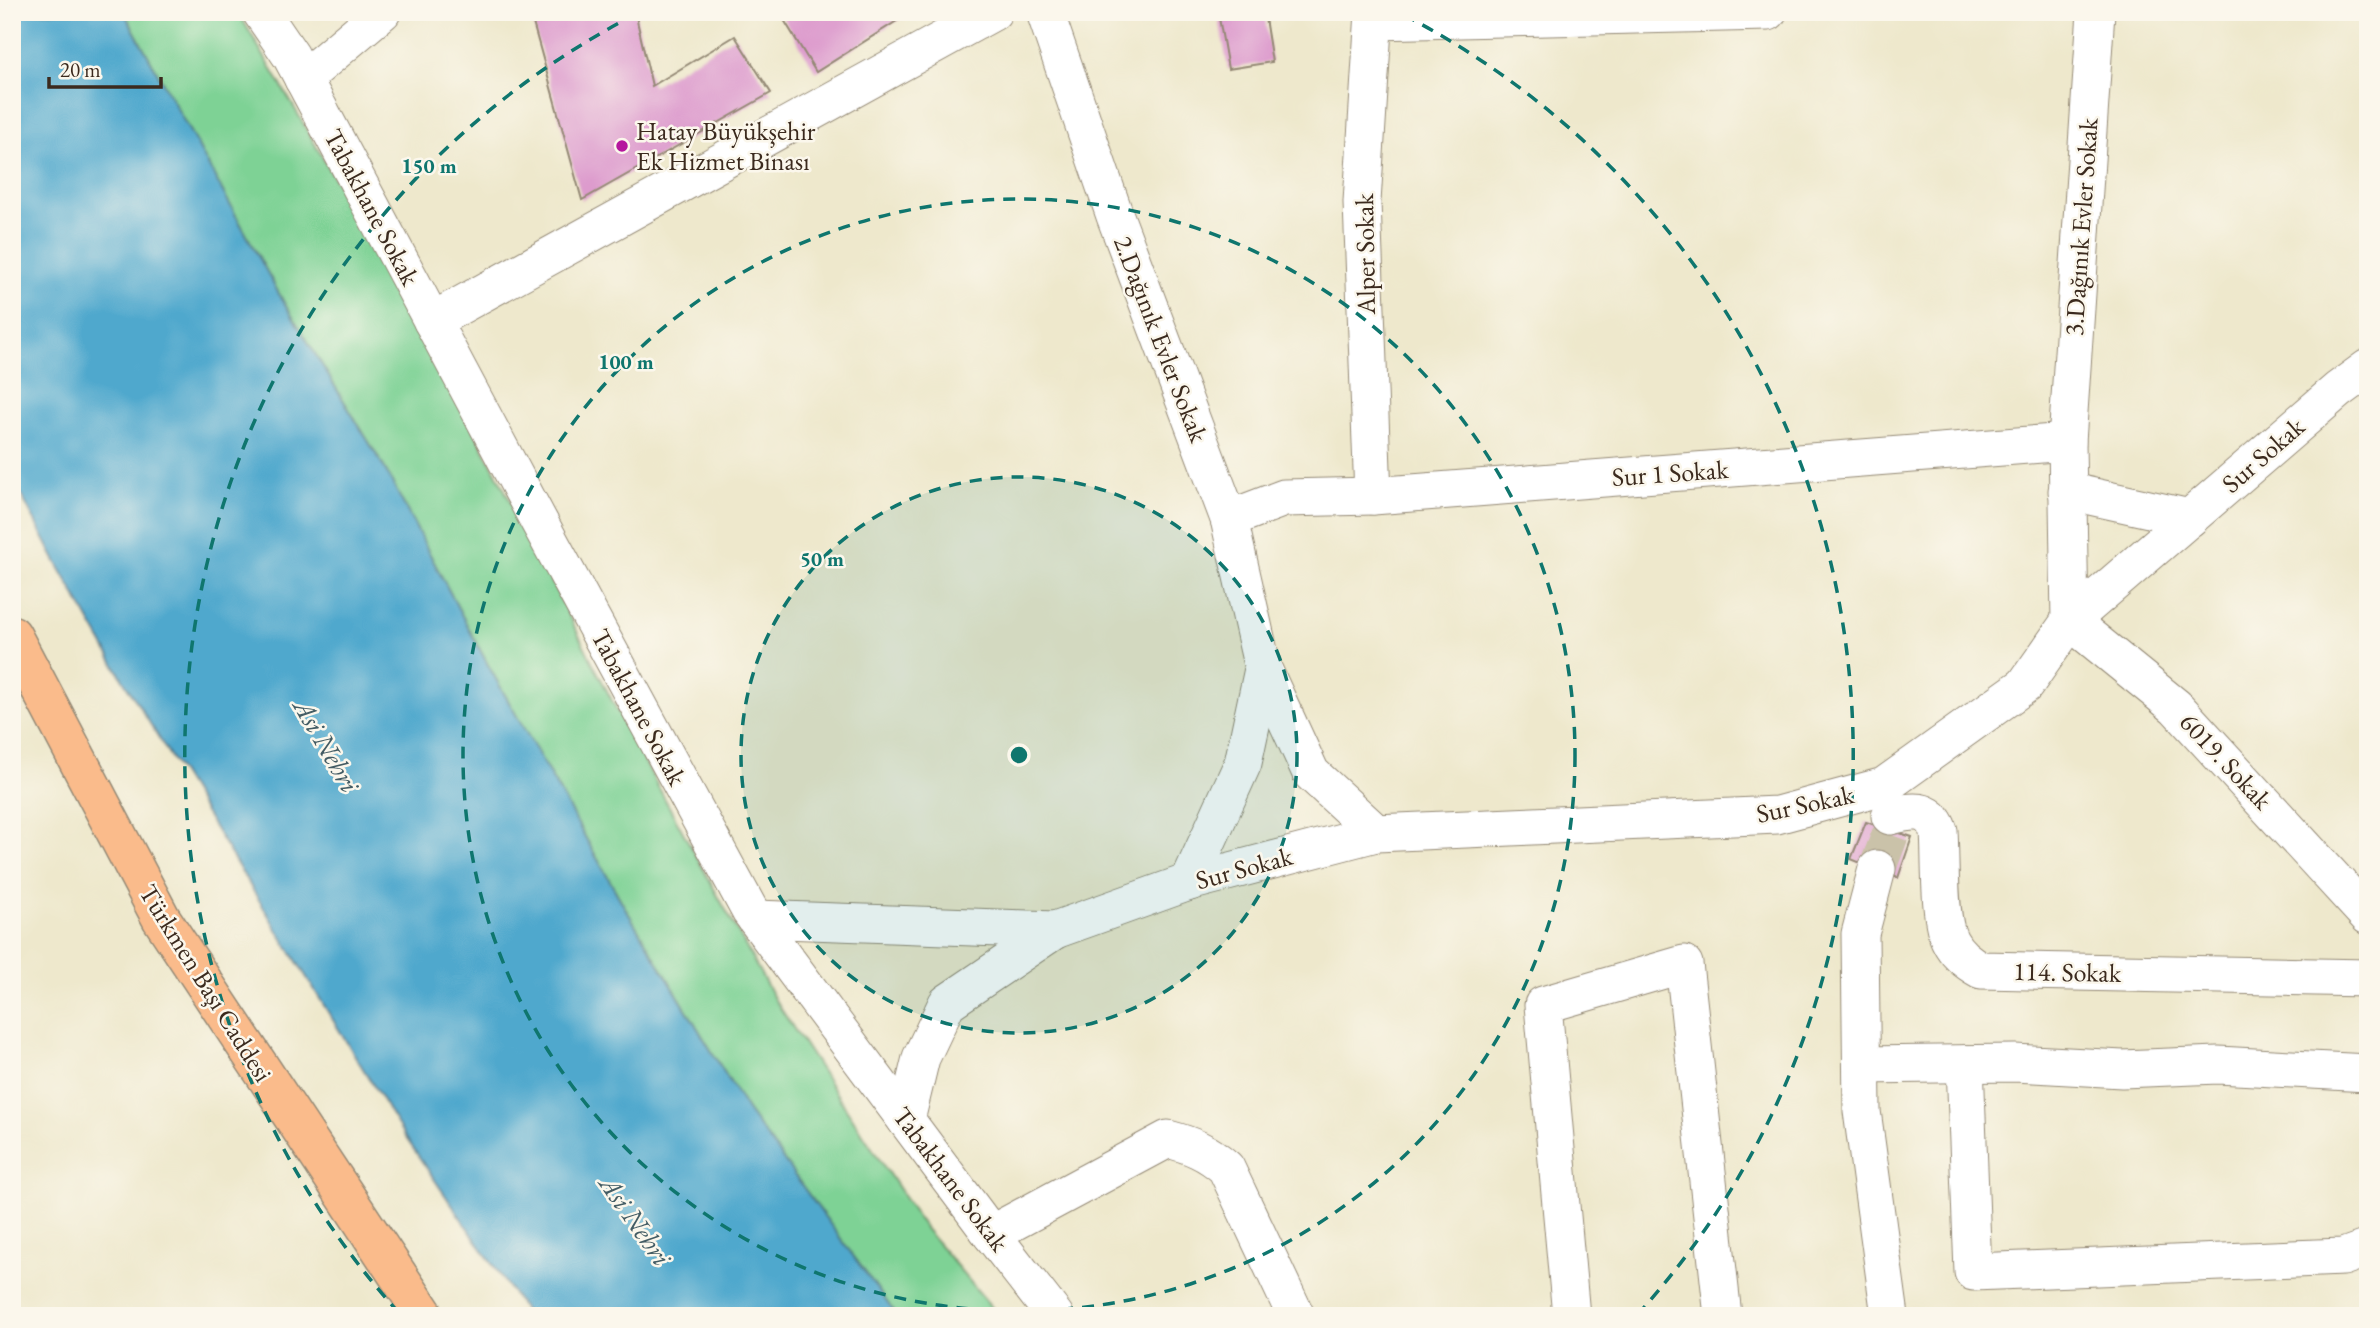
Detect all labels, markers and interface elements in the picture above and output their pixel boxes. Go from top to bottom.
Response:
scale bar [49,46,161,90]
text: 20 m [60,56,101,83]
place label: Hatay Büyükşehir Ek Hizmet Binası [636,114,816,178]
street label: 3.Dağınık Evler Sokak [2056,116,2106,337]
street label: Tabakhane Sokak [316,123,428,292]
marker: Hatay Büyükşehir Ek Hizmet Binası [614,138,630,154]
text: 150 m [401,152,457,179]
street label: Alper Sokak [1347,192,1383,316]
street label: 2.Dağınık Evler Sokak [1106,231,1216,448]
text: 100 m [598,348,654,375]
street label: Sur Sokak [2214,409,2312,500]
street label: Sur 1 Sokak [1611,452,1730,494]
text: 50 m [800,545,844,572]
street label: Tabakhane Sokak [583,623,695,792]
water label: Asi Nehri [285,690,369,800]
street label: 6019. Sokak [2172,705,2280,817]
centre of rings [1007,743,1031,767]
street label: Sur Sokak [1753,777,1858,831]
street label: Sur Sokak [1192,839,1297,897]
street label: Türkmen Başı Caddesi [131,878,281,1088]
street label: 114. Sokak [2013,954,2122,990]
street label: Tabakhane Sokak [885,1100,1017,1259]
water label: Asi Nehri [591,1166,681,1274]

